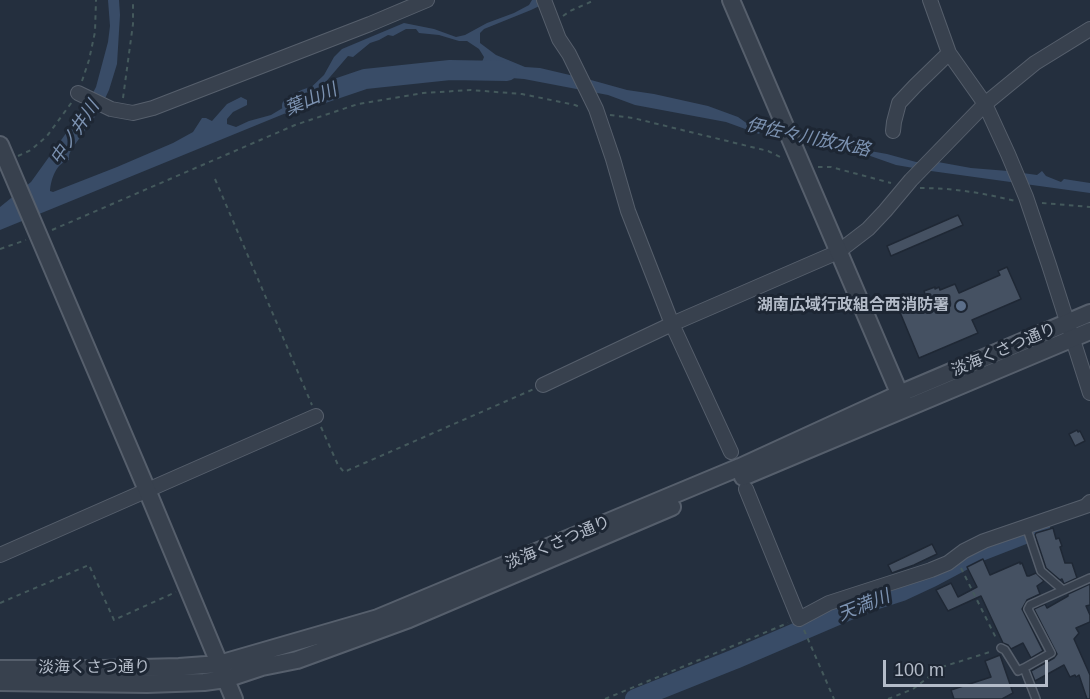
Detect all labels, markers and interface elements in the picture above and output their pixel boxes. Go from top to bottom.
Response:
water label: 葉山川 [282,80,340,120]
water label: 中ノ井川 [46,97,104,169]
water label: 伊佐々川放水路 [744,114,872,162]
place label: 湖南広域行政組合西消防署 [757,296,949,316]
marker: 湖南広域行政組合西消防署 [954,299,968,313]
street label: 淡海くさつ通り [949,319,1059,381]
street label: 淡海くさつ通り [503,512,613,574]
water label: 天満川 [835,586,893,626]
scale bar [886,648,1051,686]
street label: 淡海くさつ通り [38,658,150,678]
text: 100 m [894,660,944,680]

